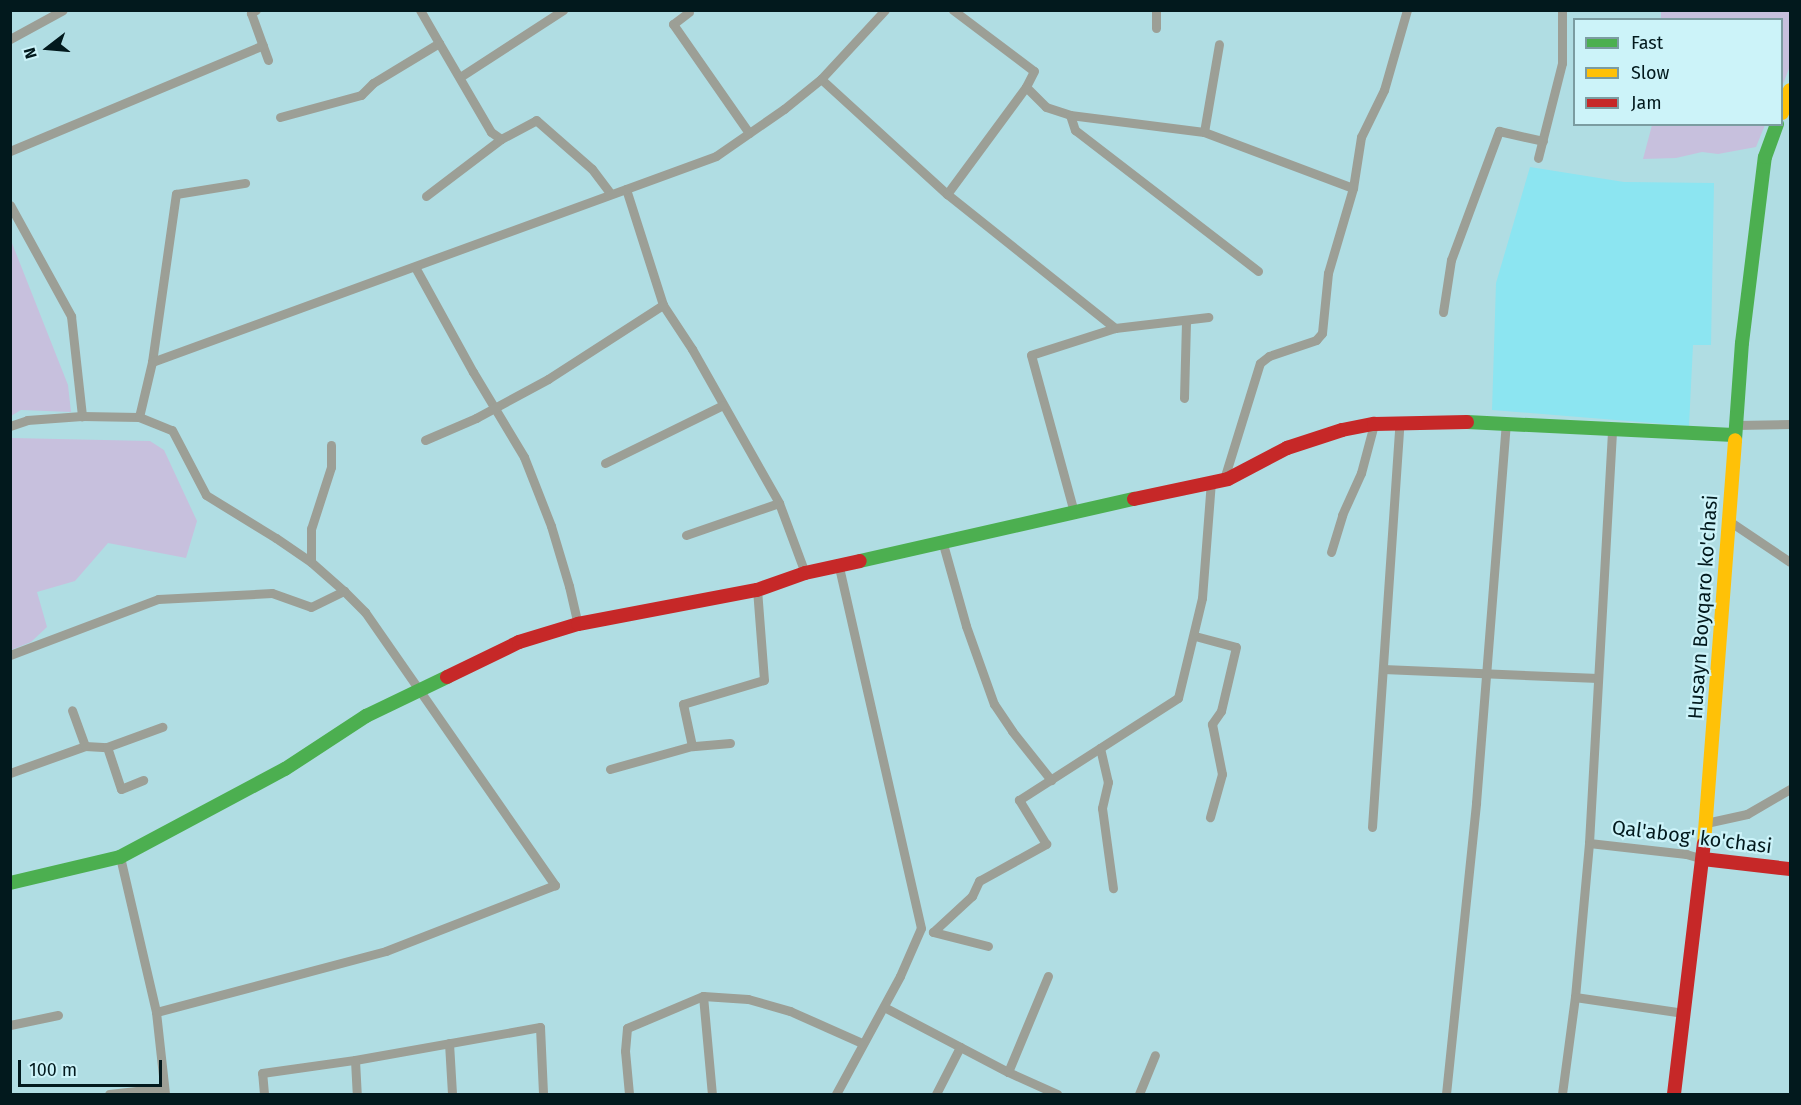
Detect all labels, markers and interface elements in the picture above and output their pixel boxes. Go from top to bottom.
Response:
north arrow [18,18,78,78]
legend [1573,18,1783,126]
text: Fast [1631,32,1663,54]
text: N [20,45,41,61]
text: Slow [1631,62,1669,84]
text: Jam [1631,92,1662,114]
street label: Husayn Boyqaro ko'chasi [1683,494,1723,720]
street label: Qal'abog' ko'chasi [1611,815,1773,859]
scale bar [21,1048,165,1086]
text: 100 m [29,1059,77,1081]

